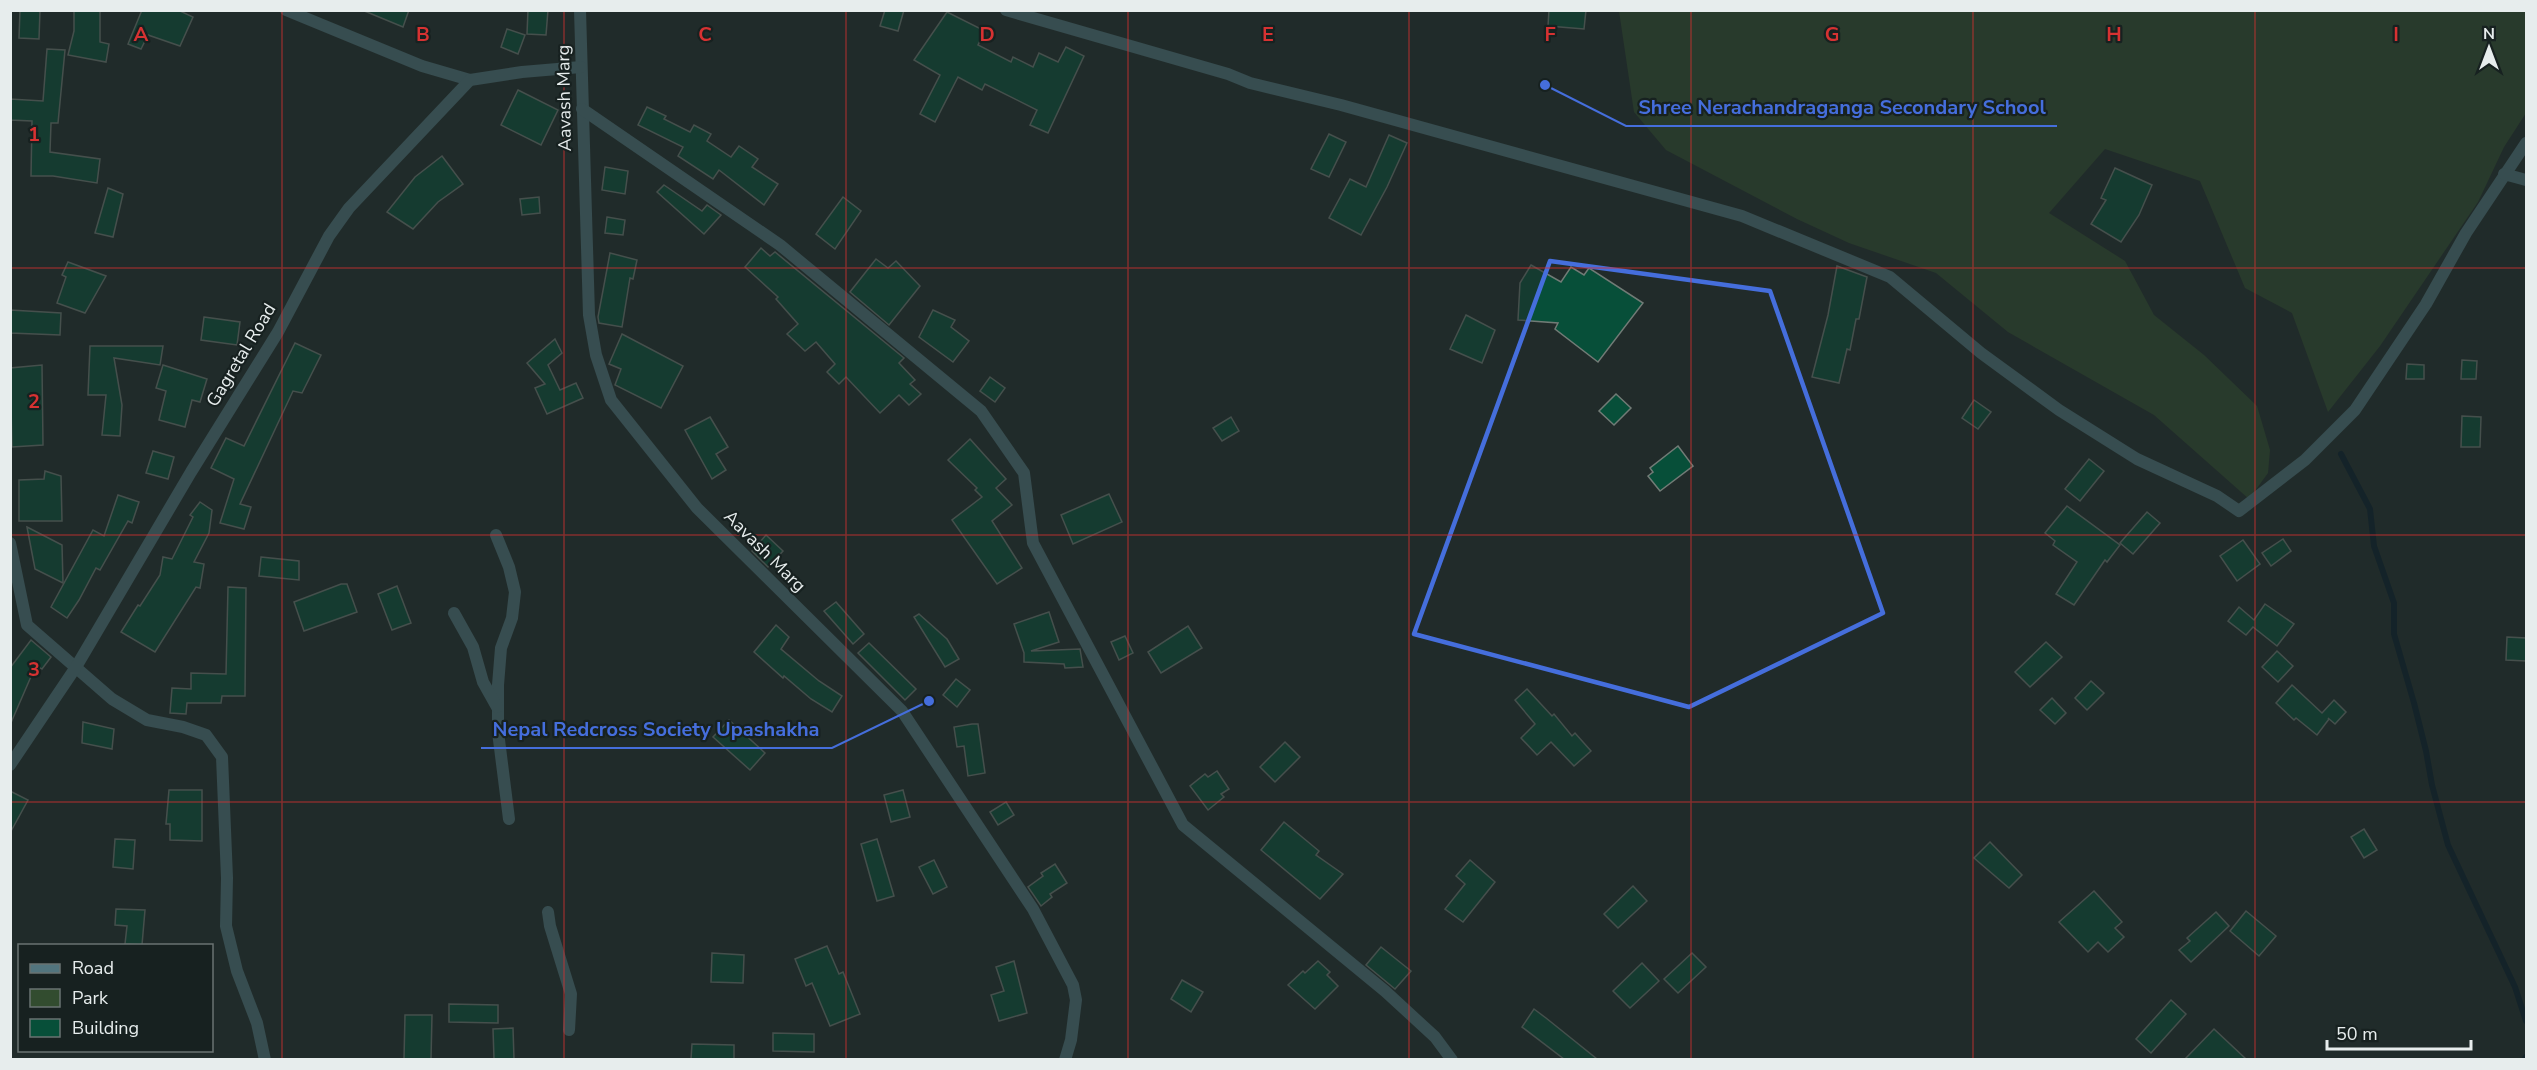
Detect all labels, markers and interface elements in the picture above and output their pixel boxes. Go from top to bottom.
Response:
north arrow [2459,18,2519,78]
text: A [134,21,149,48]
text: B [416,21,430,48]
text: C [698,21,712,48]
text: D [979,21,995,48]
text: E [1262,21,1274,48]
text: F [1544,21,1556,48]
text: G [1825,21,1839,48]
text: H [2106,21,2122,48]
text: I [2393,21,2399,48]
text: N [2483,23,2495,45]
street label: Aavash Marg [551,45,577,151]
callout: Shree Nerachandraganga Secondary School [1626,88,2057,126]
text: Shree Nerachandraganga Secondary School [1638,94,2046,121]
text: 1 [28,121,40,148]
street label: Gagretal Road [201,299,281,411]
text: 2 [28,388,40,415]
street label: Aavash Marg [719,505,811,597]
text: 3 [28,656,40,683]
callout: Nepal Redcross Society Upashakha [481,710,832,748]
text: Nepal Redcross Society Upashakha [492,716,820,743]
legend [18,944,213,1052]
text: Road [72,956,114,980]
text: Park [72,986,109,1010]
scale bar [2327,1013,2471,1051]
text: Building [72,1016,139,1040]
text: 50 m [2336,1022,2378,1046]

